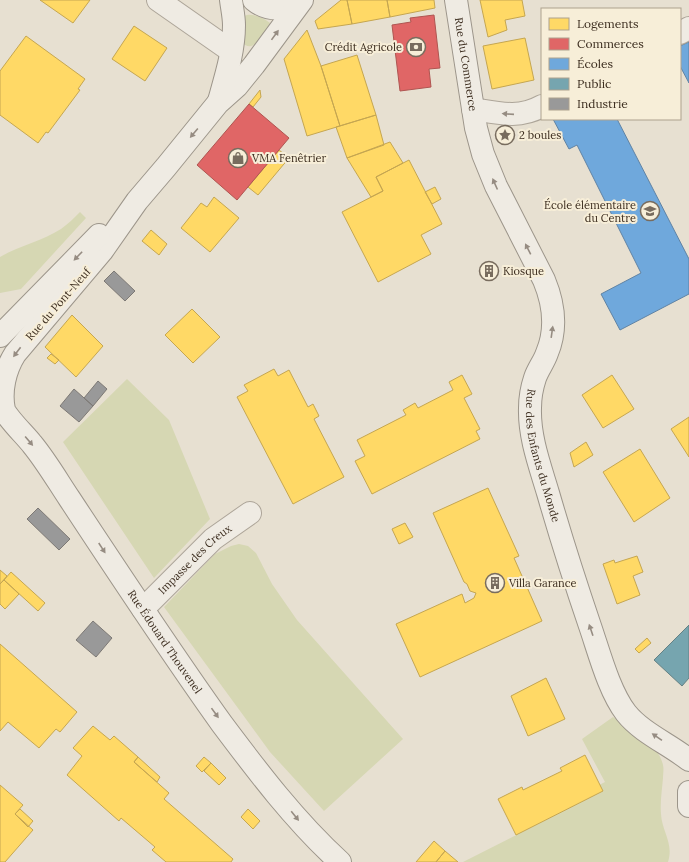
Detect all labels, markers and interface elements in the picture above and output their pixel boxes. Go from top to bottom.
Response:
legend [541,8,681,120]
street label: Rue du Commerce [452,16,480,112]
text: Logements [577,16,639,31]
one-way arrow [271,30,279,40]
bank icon: Crédit Agricole [405,36,427,58]
text: Commerces [577,36,644,51]
place label: Crédit Agricole [325,40,402,54]
text: Écoles [577,56,614,71]
text: Public [577,76,611,91]
text: Industrie [577,96,628,111]
one-way arrow [502,110,514,117]
place icon: 2 boules [494,124,516,146]
one-way arrow [189,127,198,138]
place label: 2 boules [519,128,561,142]
shop icon: VMA Fenêtrier [227,147,249,169]
place label: VMA Fenêtrier [251,151,327,165]
one-way arrow [492,178,498,190]
place label: École élémentaire du Centre [544,198,636,225]
school or university icon: École élémentaire du Centre [639,200,661,222]
one-way arrow [525,244,532,255]
one-way arrow [74,251,83,261]
building icon: Kiosque [478,260,500,282]
street label: Rue du Pont-Neuf [23,264,94,343]
place label: Kiosque [503,264,544,278]
one-way arrow [549,326,555,339]
one-way arrow [13,346,21,357]
street label: Rue des Enfants du Monde [523,388,563,524]
one-way arrow [25,435,34,446]
street label: Impasse des Creux [155,521,234,597]
one-way arrow [98,543,106,553]
building icon: Villa Garance [484,572,506,594]
place label: Villa Garance [508,576,577,590]
street label: Rue Édouard Thouvenel [125,587,205,696]
one-way arrow [588,623,594,635]
one-way arrow [211,708,219,719]
one-way arrow [652,733,662,741]
one-way arrow [290,810,299,821]

